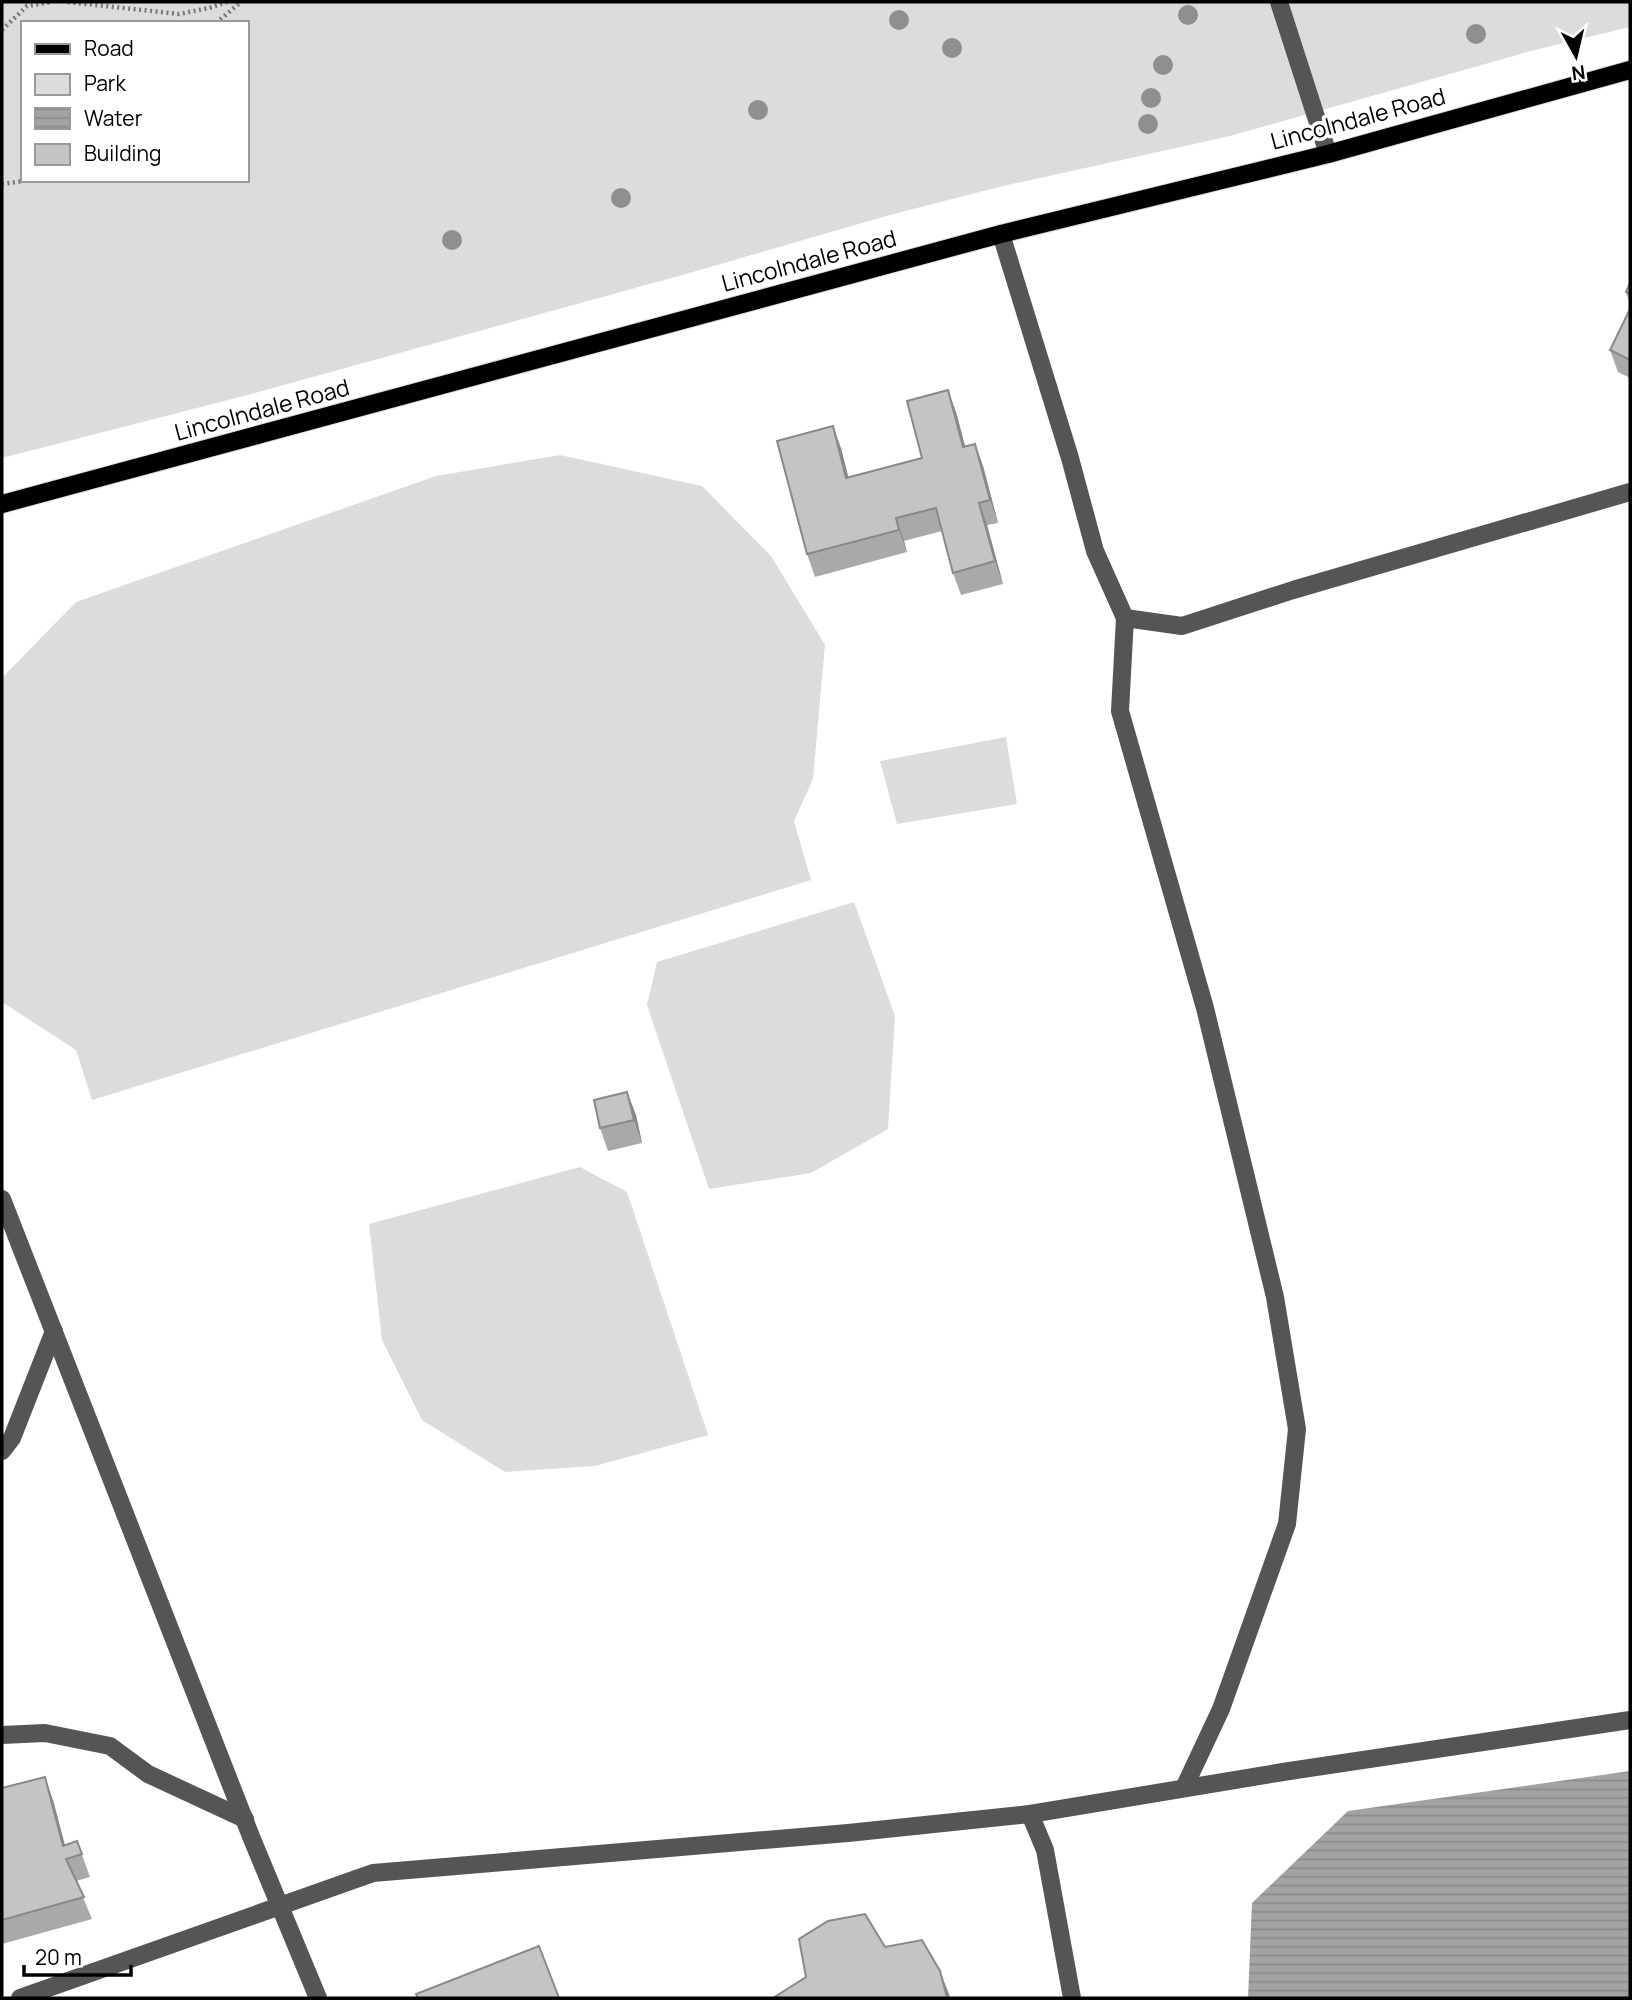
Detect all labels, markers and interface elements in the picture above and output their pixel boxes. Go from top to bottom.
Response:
legend [21,21,248,182]
north arrow [1541,21,1611,91]
text: Road [84,34,134,62]
text: N [1570,59,1587,87]
text: Park [84,69,126,97]
street label: Lincolndale Road [1267,79,1449,157]
text: Water [84,104,143,132]
text: Building [84,139,161,167]
street label: Lincolndale Road [718,221,900,299]
street label: Lincolndale Road [171,370,353,448]
scale bar [24,1934,131,1978]
text: 20 m [35,1943,82,1971]

